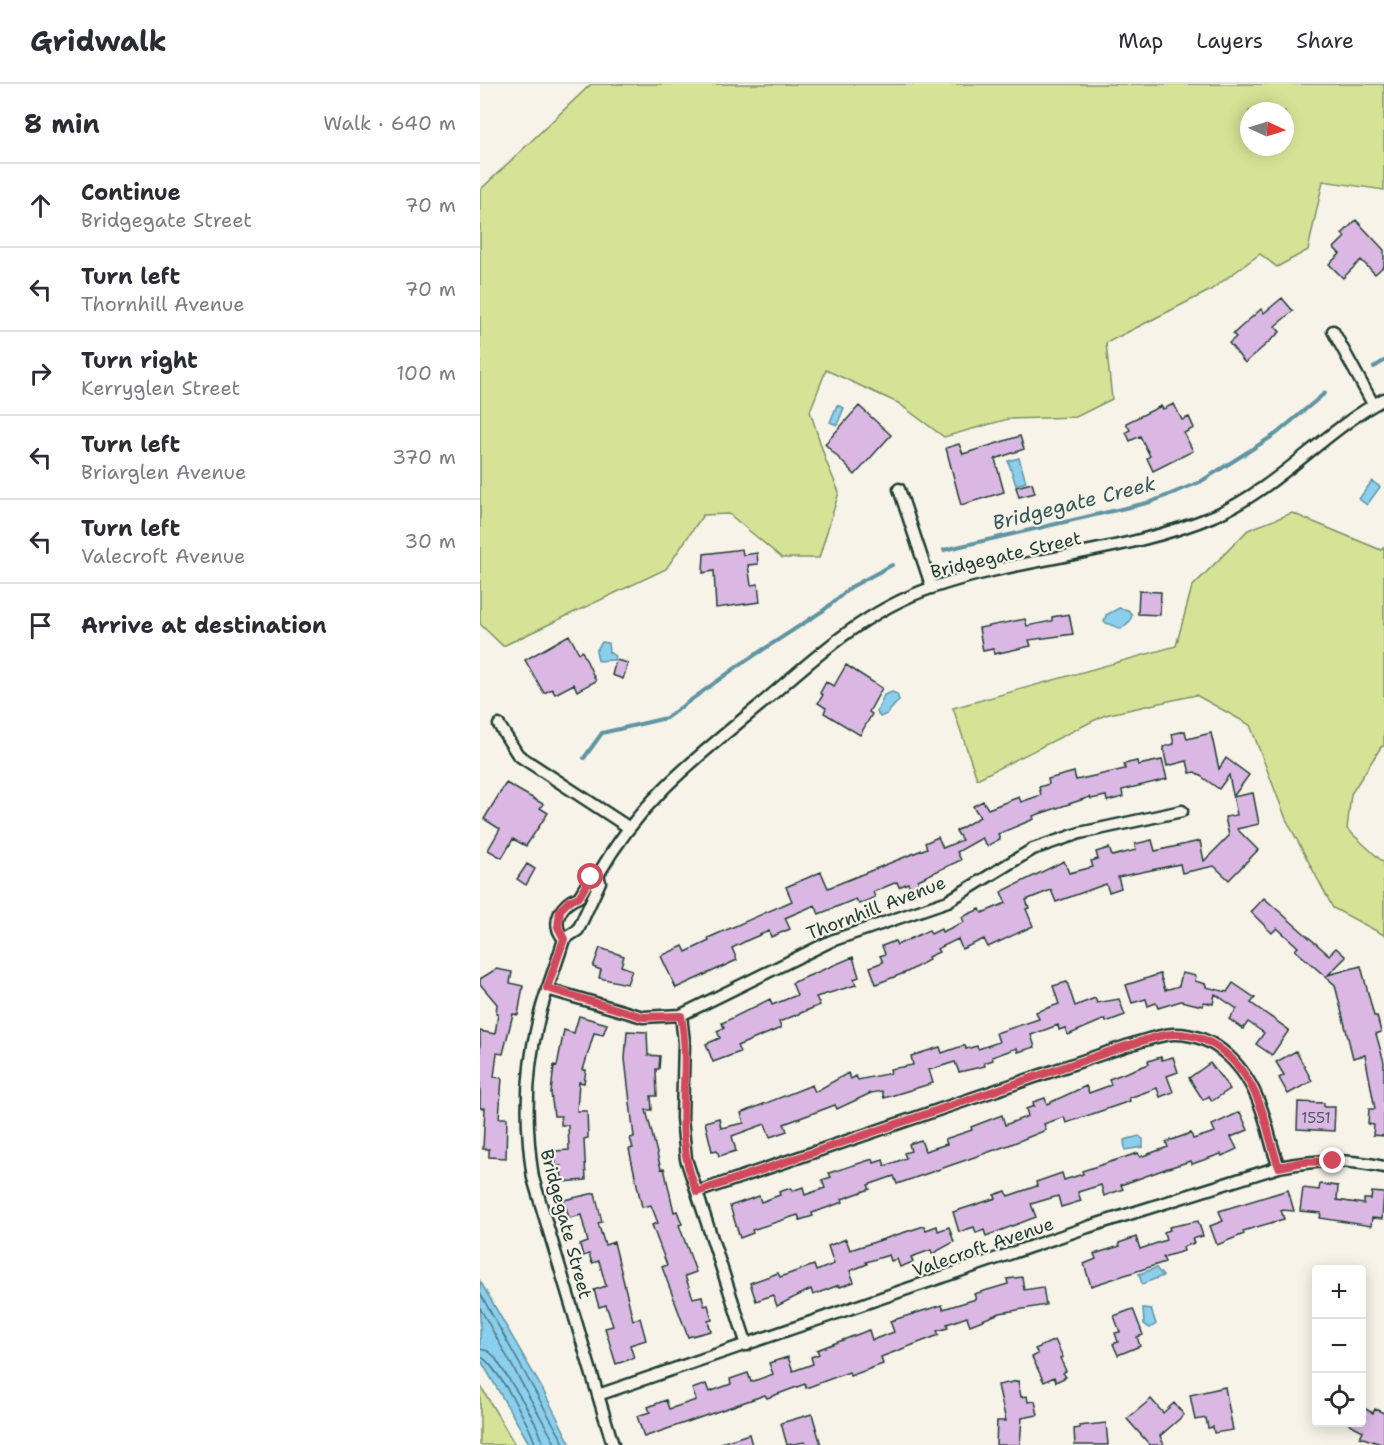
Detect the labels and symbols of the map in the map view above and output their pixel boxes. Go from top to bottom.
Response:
north arrow [1240,102,1294,156]
water label: Bridgegate Creek [990,470,1159,536]
street label: Bridgegate Street [928,526,1084,584]
route start [577,863,603,889]
street label: Thornhill Avenue [803,870,949,946]
house number: 1551 [1301,1108,1331,1128]
street label: Bridgegate Street [534,1147,598,1302]
route end [1319,1147,1345,1173]
street label: Valecroft Avenue [909,1212,1057,1282]

